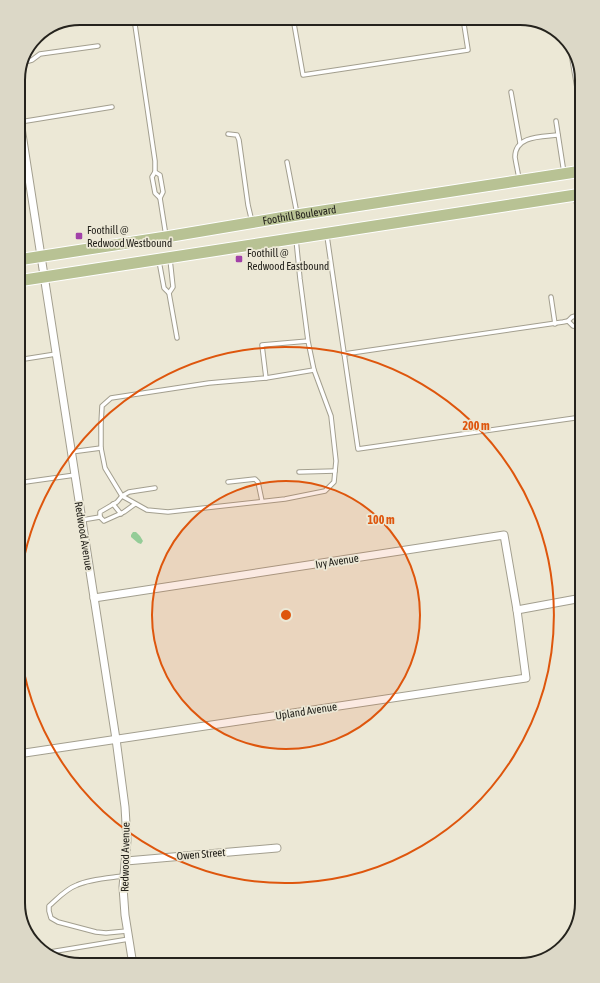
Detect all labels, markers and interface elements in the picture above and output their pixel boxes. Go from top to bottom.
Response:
street label: Foothill Boulevard [262,203,337,227]
place label: Foothill @ Redwood Westbound [87,224,172,249]
marker: Foothill @ Redwood Westbound [74,231,84,241]
place label: Foothill @ Redwood Eastbound [247,247,329,272]
marker: Foothill @ Redwood Eastbound [234,254,244,264]
text: 200 m [462,419,490,433]
street label: Redwood Avenue [73,501,95,571]
text: 100 m [367,513,395,527]
street label: Ivy Avenue [314,552,360,570]
centre of rings [279,608,293,622]
street label: Upland Avenue [274,700,338,722]
street label: Redwood Avenue [118,822,132,892]
street label: Owen Street [176,846,226,862]

